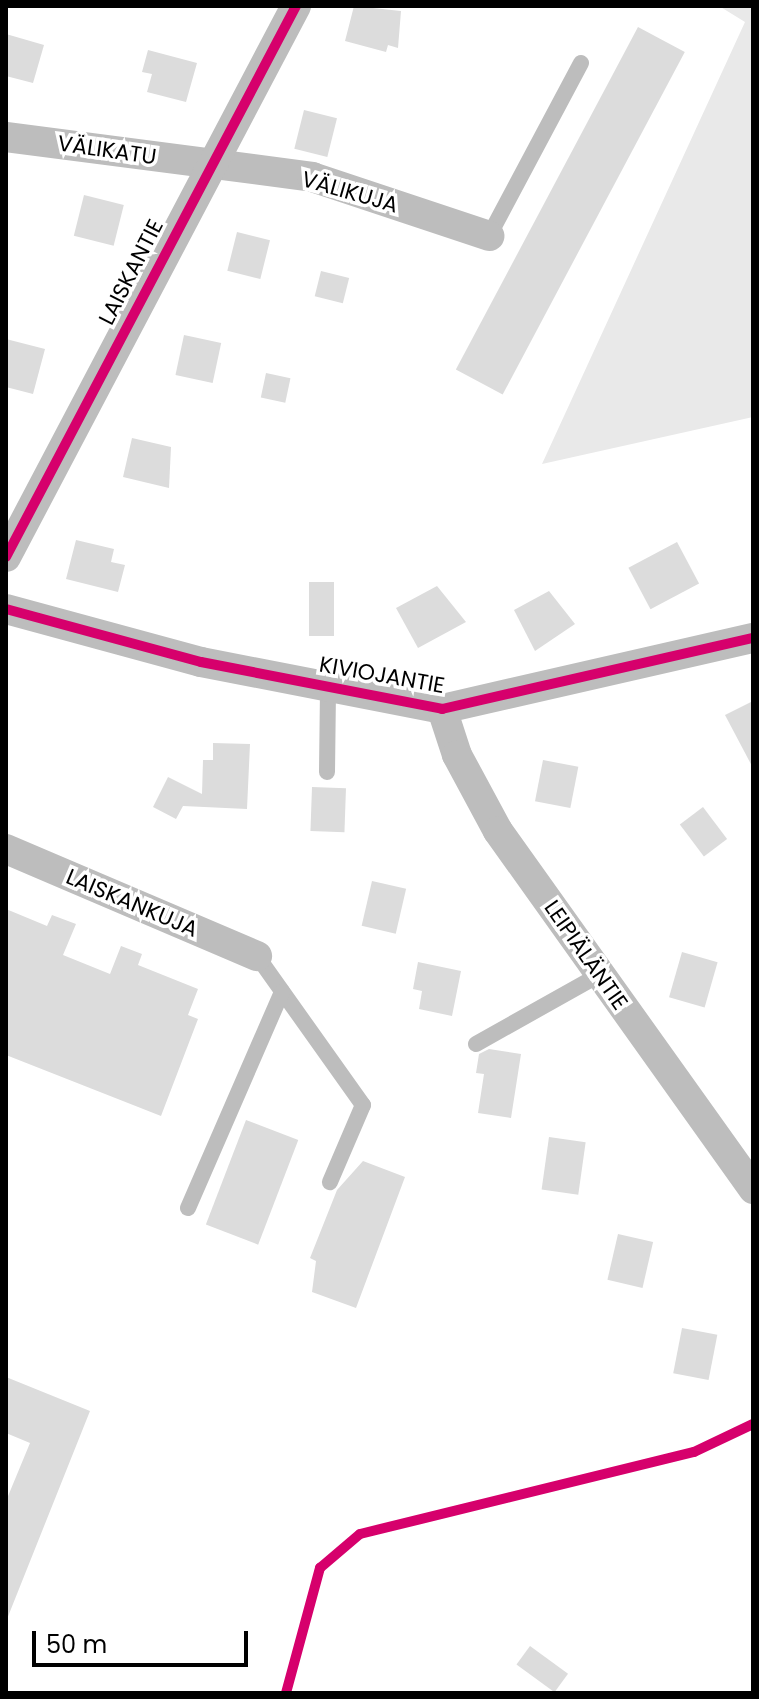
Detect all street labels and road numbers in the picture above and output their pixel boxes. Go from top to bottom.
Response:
street label: VÄLIKATU [56,130,158,170]
street label: VÄLIKUJA [299,166,401,218]
street label: LAISKANTIE [93,215,169,329]
street label: KIVIOJANTIE [317,651,447,699]
street label: LAISKANKUJA [62,863,202,943]
street label: LEIPIÄLÄNTIE [539,895,633,1015]

